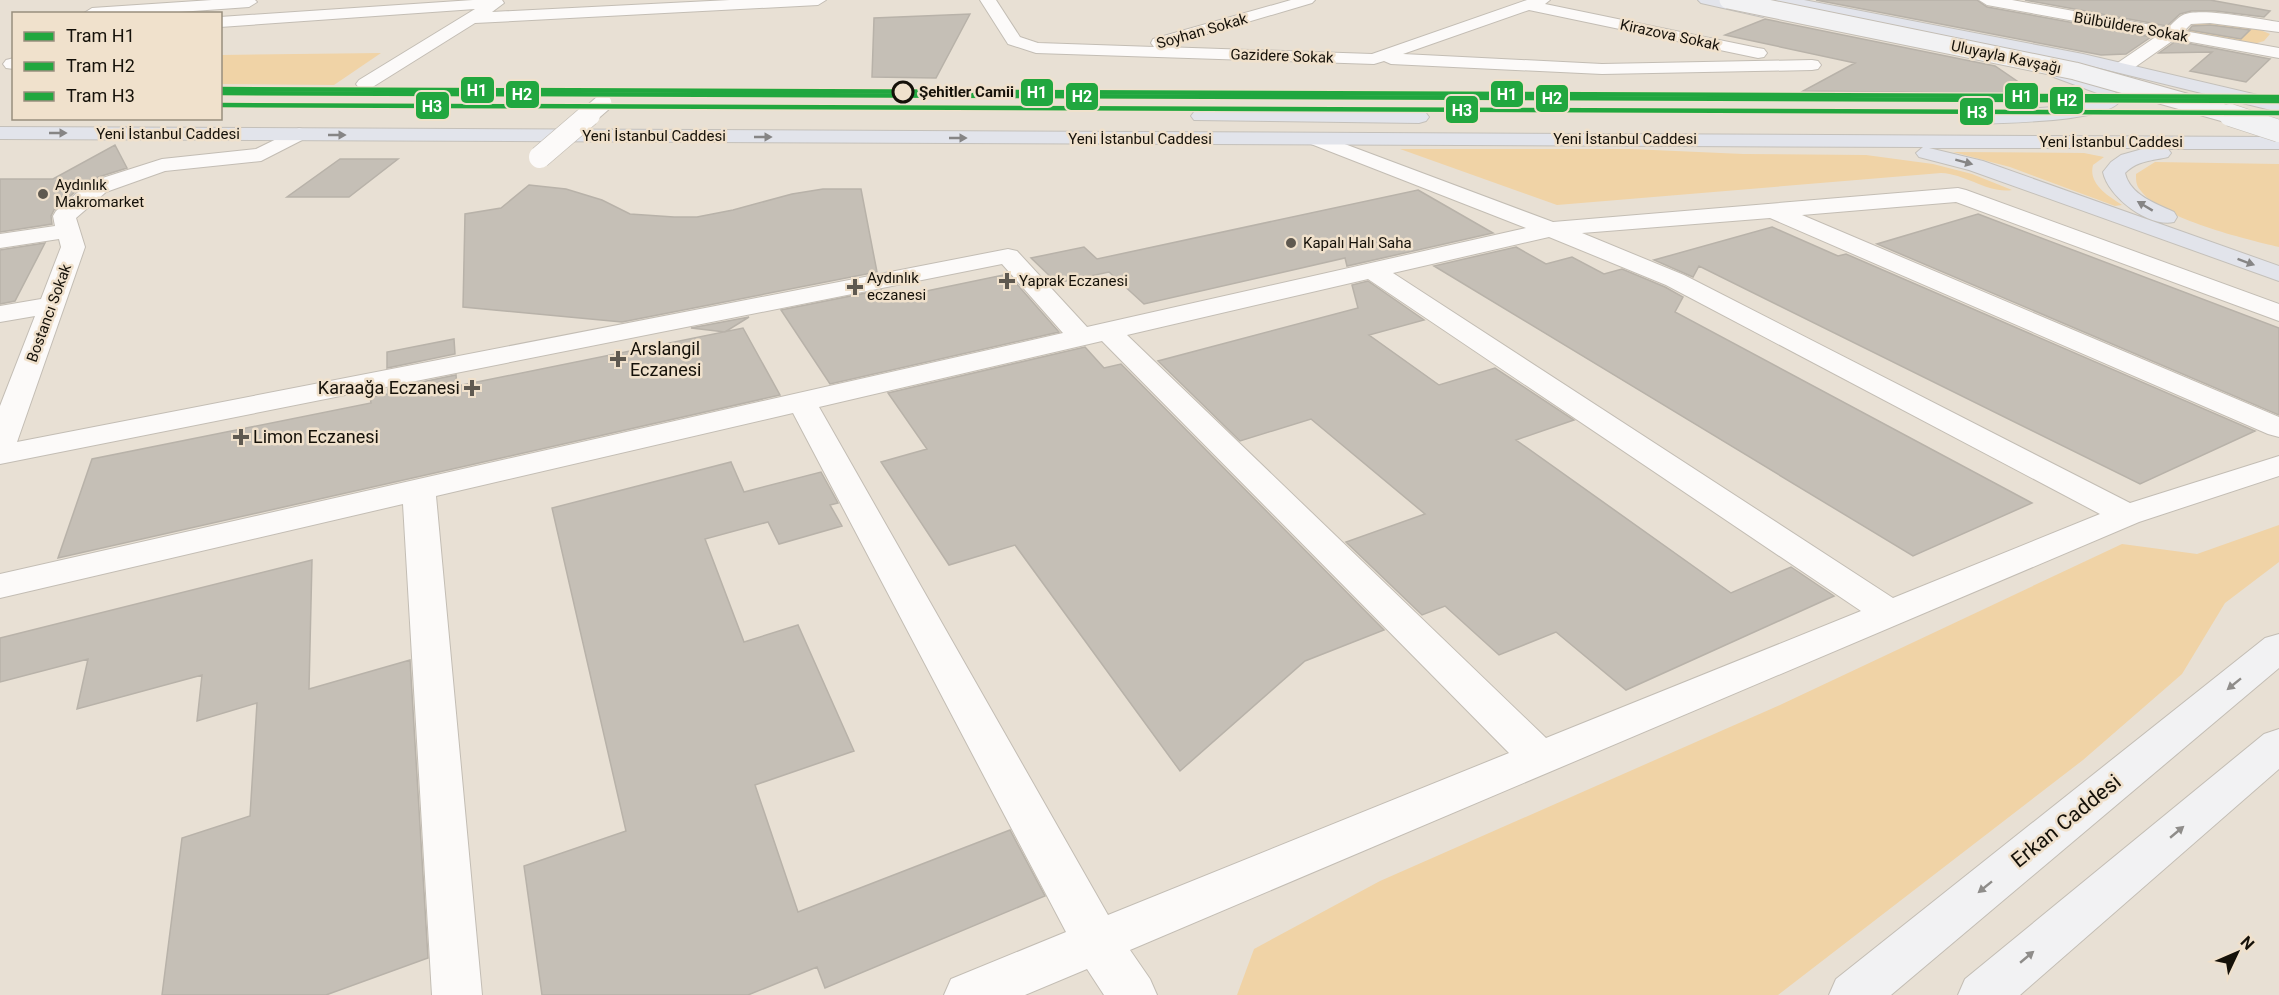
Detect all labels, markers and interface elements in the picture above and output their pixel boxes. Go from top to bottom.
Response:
street label: Bülbüldere Sokak [2073,8,2190,46]
street label: Soyhan Sokak [1154,9,1250,53]
legend [12,12,222,120]
street label: Kirazova Sokak [1618,16,1722,54]
text: Tram H1 [66,25,135,46]
street label: Uluyayla Kavşağı [1949,37,2063,77]
street label: Gazidere Sokak [1230,45,1334,67]
text: Tram H2 [66,55,135,76]
line badge: H1 [460,76,495,104]
line badge: H1 [1020,78,1054,107]
line badge: H2 [505,80,540,109]
line badge: H1 [1490,80,1524,108]
text: H1 [467,81,487,100]
marker: Şehitler Camii [892,81,914,103]
line badge: H2 [1065,82,1099,111]
line badge: H1 [2004,82,2039,110]
place label: Şehitler Camii [919,83,1014,101]
text: H1 [1027,83,1047,102]
line badge: H2 [1535,84,1569,113]
text: Tram H3 [66,85,135,106]
text: H2 [512,85,532,104]
text: H1 [1497,85,1517,104]
line badge: H2 [2049,86,2084,115]
text: H2 [1072,87,1092,106]
text: H1 [2012,87,2032,106]
text: H2 [1542,89,1562,108]
line badge: H3 [415,91,450,120]
text: H2 [2057,91,2077,110]
line badge: H3 [1445,95,1479,124]
text: H3 [422,97,442,116]
line badge: H3 [1959,97,1994,126]
text: H3 [1452,101,1472,120]
text: H3 [1967,103,1987,122]
street label: Yeni İstanbul Caddesi [96,125,240,143]
street label: Yeni İstanbul Caddesi [582,127,726,145]
one-way arrow [49,128,68,138]
one-way arrow [328,130,347,140]
street label: Yeni İstanbul Caddesi [1068,130,1212,148]
street label: Yeni İstanbul Caddesi [1553,130,1697,148]
one-way arrow [754,132,773,142]
one-way arrow [949,133,968,143]
street label: Yeni İstanbul Caddesi [2039,133,2183,151]
one-way arrow [1955,157,1973,167]
place label: Aydınlık Makromarket [55,176,144,211]
marker: Aydınlık Makromarket [36,187,50,201]
one-way arrow [2137,200,2153,211]
place label: Kapalı Halı Saha [1303,234,1412,252]
marker: Kapalı Halı Saha [1284,236,1298,250]
one-way arrow [2238,258,2256,268]
street label: Bostancı Sokak [23,261,75,365]
place label: Aydınlık eczanesi [867,269,926,304]
place label: Yaprak Eczanesi [1019,272,1128,290]
marker: Yaprak Eczanesi [1000,274,1014,288]
marker: Aydınlık eczanesi [848,280,862,294]
place label: Arslangil Eczanesi [630,338,701,380]
marker: Arslangil Eczanesi [611,352,625,366]
place label: Karaağa Eczanesi [318,377,460,398]
marker: Karaağa Eczanesi [465,381,479,395]
place label: Limon Eczanesi [253,426,379,447]
marker: Limon Eczanesi [234,430,248,444]
one-way arrow [2227,677,2242,690]
street label: Erkan Caddesi [2006,770,2126,872]
one-way arrow [2169,825,2185,838]
one-way arrow [1977,881,1993,894]
north arrow [2207,923,2267,983]
text: N [2237,932,2258,954]
one-way arrow [2020,952,2035,964]

